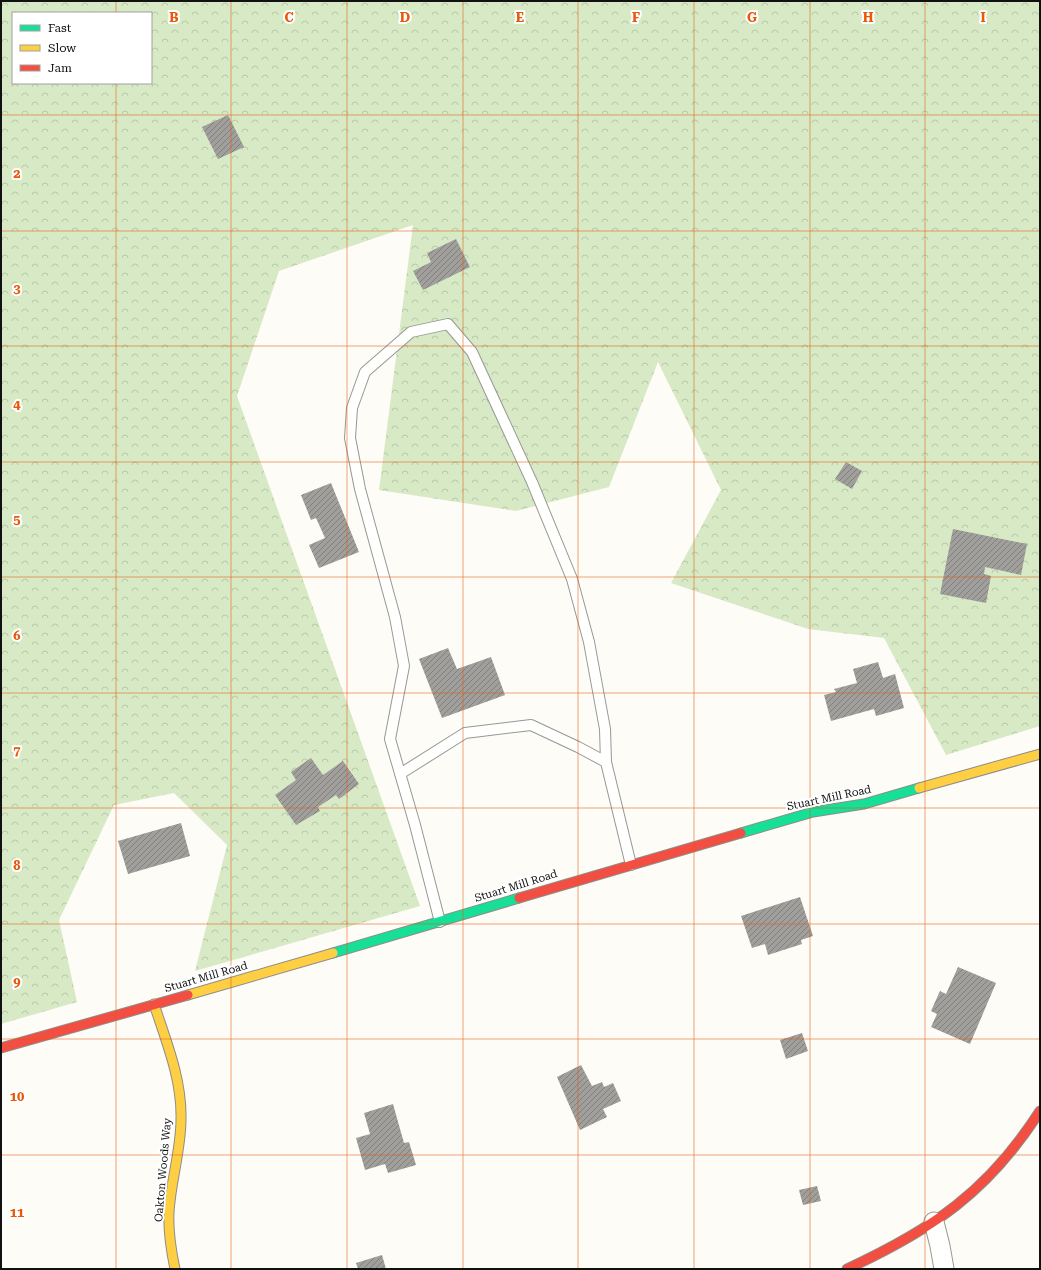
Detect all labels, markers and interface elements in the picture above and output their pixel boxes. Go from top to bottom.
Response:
text: B [169,10,179,25]
text: C [284,10,294,25]
text: D [400,10,410,25]
text: E [516,10,524,25]
text: F [632,10,640,25]
text: G [747,10,757,25]
text: H [863,10,874,25]
text: I [980,10,986,25]
legend [12,12,152,84]
text: Fast [48,21,72,35]
text: Slow [48,41,76,55]
text: Jam [48,61,72,75]
text: 2 [13,166,21,181]
text: 3 [13,281,21,296]
text: 4 [13,397,21,412]
text: 5 [13,512,21,527]
text: 6 [13,628,21,643]
text: 7 [13,743,21,758]
street label: Stuart Mill Road [786,783,872,813]
text: 8 [13,858,21,873]
street label: Stuart Mill Road [473,867,559,905]
street label: Stuart Mill Road [163,959,249,995]
text: 9 [13,974,21,989]
text: 10 [10,1089,24,1104]
street label: Oakton Woods Way [152,1117,174,1223]
text: 11 [10,1205,24,1220]

